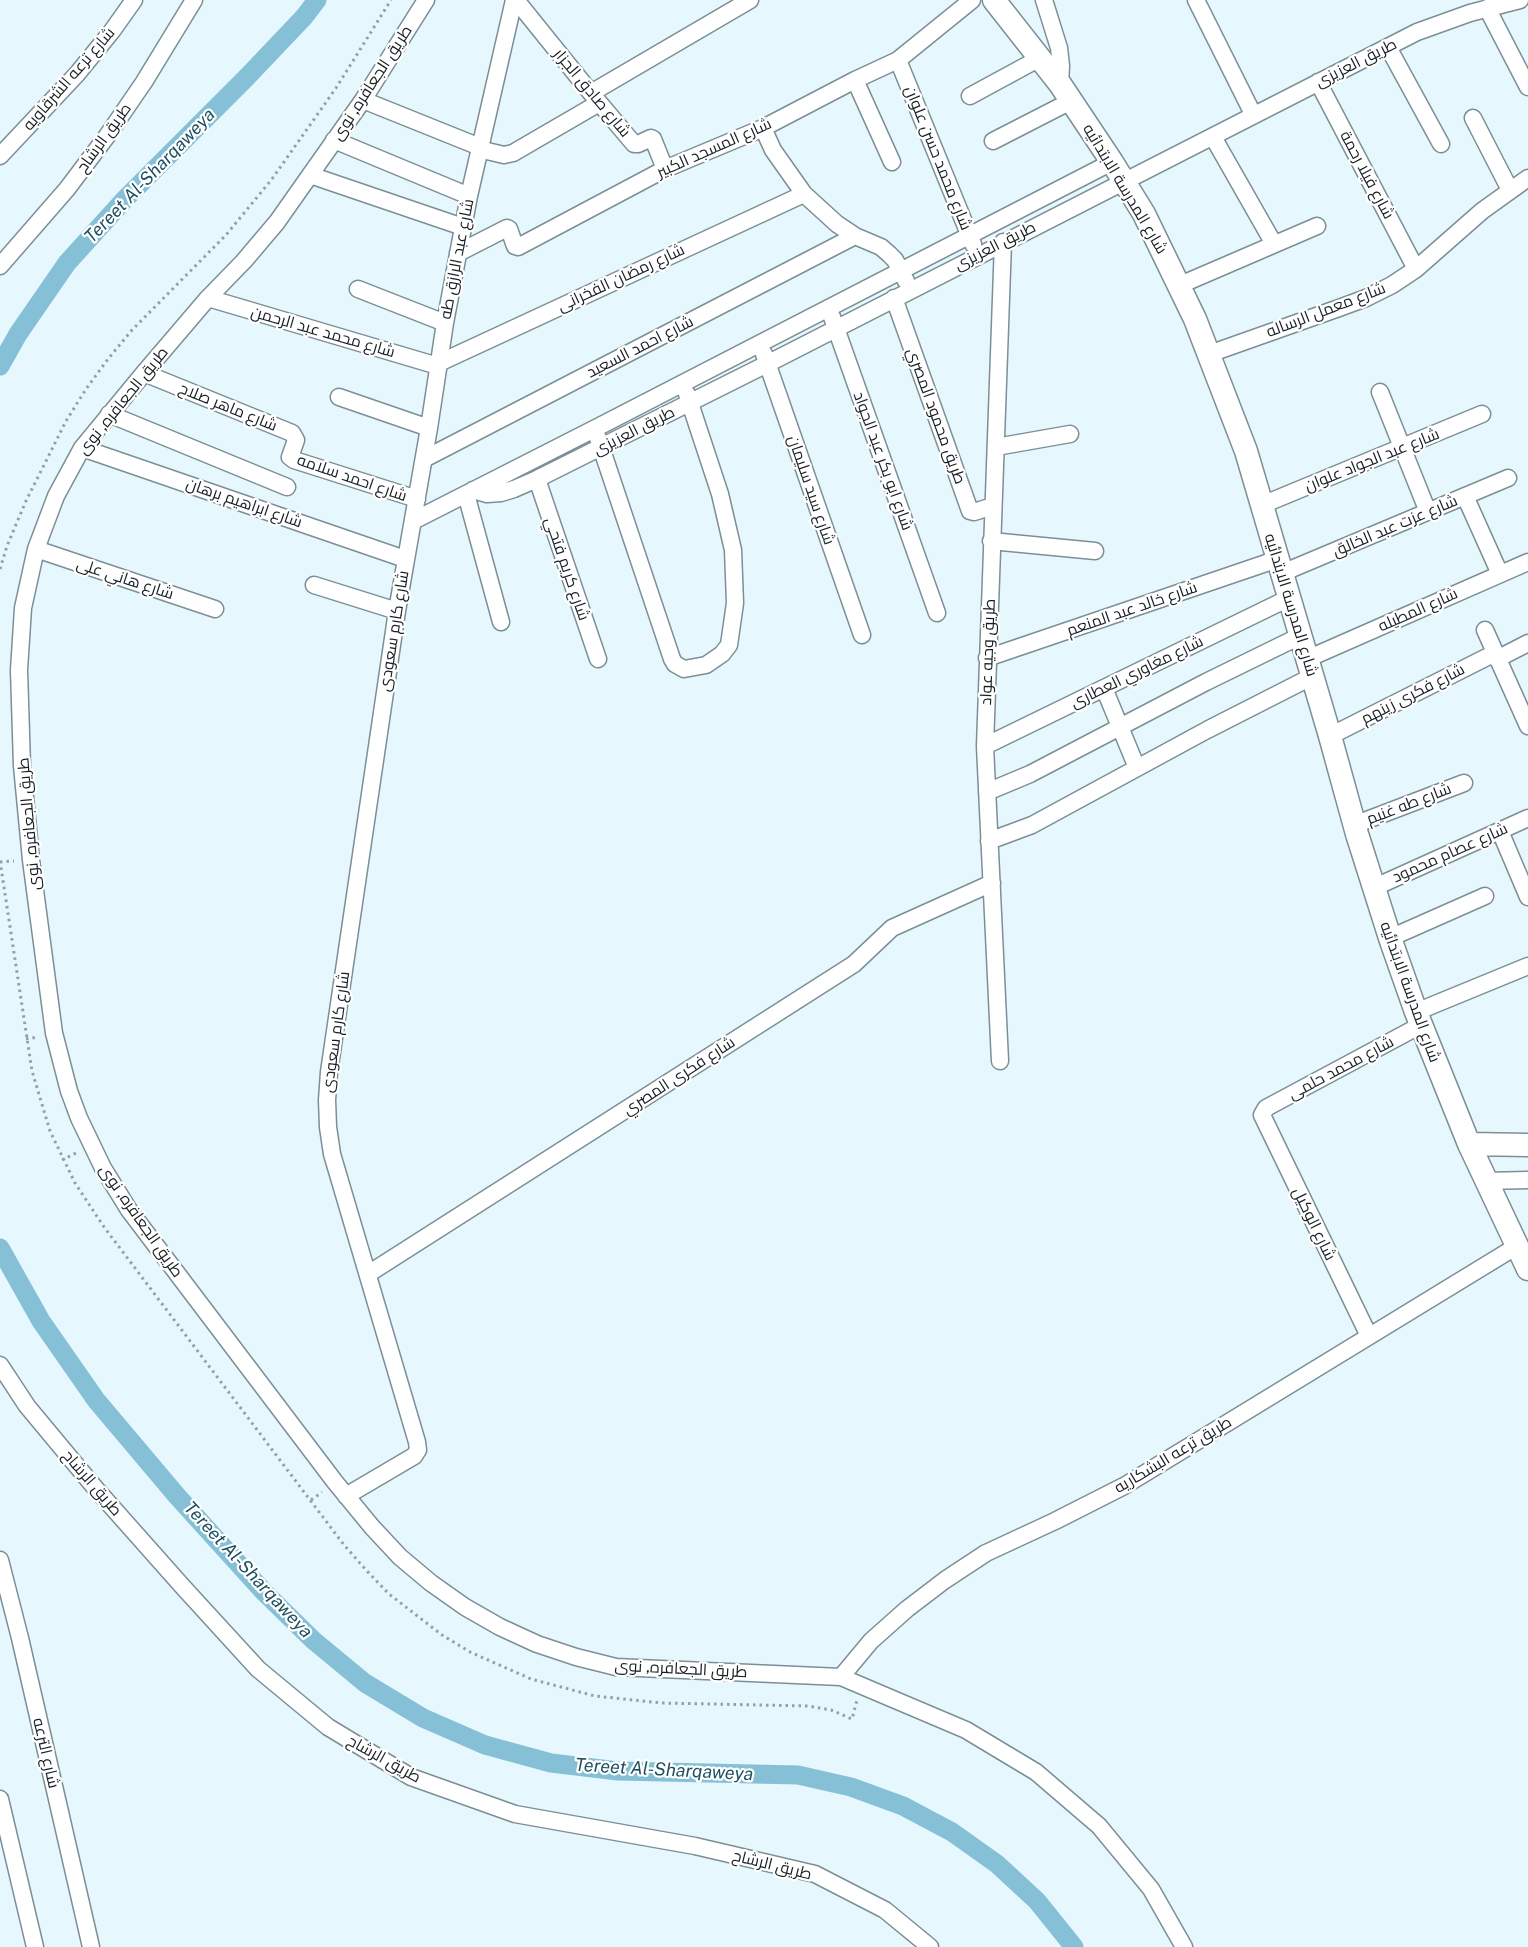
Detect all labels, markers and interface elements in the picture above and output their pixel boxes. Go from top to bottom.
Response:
street label: طريق الجعافره, نوى [328,22,416,144]
street label: شارع ترعه الشرقاويه [19,24,119,134]
street label: طريق العزيزى [1312,34,1400,92]
street label: شارع صادق الجزار [549,45,635,141]
street label: شارع محمد حسن علوان [900,83,976,233]
street label: طريق الرشاح [72,100,136,176]
water label: Tereet Al-Sharqaweya [80,104,220,248]
street label: شارع المسجد الكبير [654,114,774,182]
street label: شارع المدرسة الابتدائيه [1079,121,1171,257]
street label: شارع فيلا رحمة [1336,128,1398,222]
street label: شارع عبد الرازق طه [436,197,478,321]
street label: طريق العزيزى [951,217,1039,275]
street label: شارع رمضان الفخرانى [554,240,688,316]
street label: شارع معمل الرساله [1264,278,1388,342]
street label: شارع محمد عبد الرحمن [249,302,397,362]
street label: شارع احمد السعيد [583,312,697,382]
street label: طريق الجعافره, نوى [74,343,172,459]
street label: طريق محمود المصري [902,345,970,487]
street label: شارع ماهر صلاح [176,379,280,435]
street label: شارع ابو بكر عبد الجواد [849,389,917,533]
street label: طريق العزيزى [590,402,678,460]
street label: شارع عبد الجواد علوان [1302,424,1442,496]
street label: شارع سيد سليمان [783,433,839,547]
street label: شارع احمد سلامه [295,450,409,506]
street label: شارع ابراهيم برهان [183,474,305,532]
street label: شارع عزت عبد الخالق [1330,491,1460,561]
street label: شارع كريم فتحي [540,515,594,623]
street label: شارع المدرسة الابتدائيه [1260,531,1322,679]
street label: شارع هاني على [74,554,176,604]
street label: شارع كارم سعودى [375,569,413,693]
street label: شارع خالد عبد المنعم [1064,578,1200,640]
street label: شارع المطيله [1375,584,1461,636]
street label: طريق وجيه عواد [977,598,999,706]
street label: شارع مغاوري العطارى [1067,632,1207,712]
street label: شارع فكرى زينهم [1358,660,1468,728]
street label: طريق الجعافره, نوى [14,757,44,891]
street label: شارع طه غنيم [1364,779,1454,829]
street label: شارع عصام محمود [1389,819,1511,887]
street label: شارع المدرسة الابتدائيه [1376,919,1444,1065]
street label: شارع كارم سعودى [318,970,354,1094]
street label: شارع محمد حلمى [1285,1032,1397,1104]
street label: شارع فكرى المصري [619,1033,739,1119]
street label: طريق الجعافره, نوى [95,1161,187,1281]
street label: شارع الوكيل [1288,1184,1340,1264]
street label: طريق ترعه البشكاريه [1111,1412,1235,1498]
street label: طريق الرشاح [58,1446,126,1520]
water label: Tereet Al-Sharqaweya [179,1497,317,1643]
street label: طريق الجعافره, نوى [614,1656,748,1682]
street label: شارع الترعه [29,1716,63,1790]
street label: طريق الرشاح [344,1731,424,1787]
water label: Tereet Al-Sharqaweya [574,1755,754,1785]
street label: طريق الرشاح [730,1846,814,1884]

